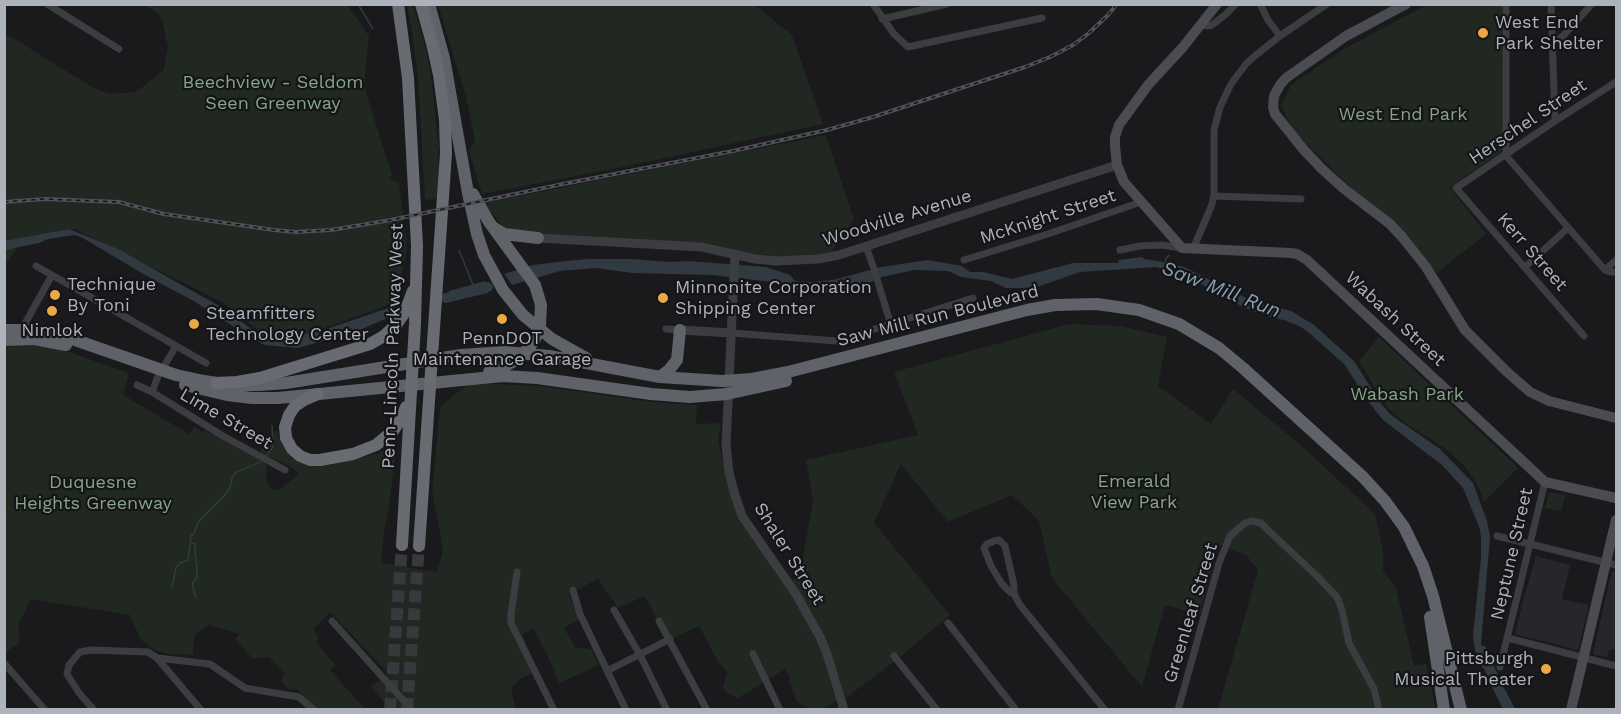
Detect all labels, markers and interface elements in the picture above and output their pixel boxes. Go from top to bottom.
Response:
place label: West End Park Shelter [1495,12,1603,54]
marker: West End Park Shelter [1476,26,1490,40]
park label: Beechview - Seldom Seen Greenway [182,72,364,115]
street label: Herschel Street [1465,75,1591,169]
park label: West End Park [1338,104,1468,126]
street label: Woodville Avenue [820,185,974,251]
street label: McKnight Street [977,185,1119,249]
street label: Kerr Street [1492,209,1572,295]
street label: Penn-Lincoln Parkway West [378,223,408,469]
water label: Saw Mill Run [1158,256,1284,324]
street label: Wabash Street [1340,267,1450,371]
place label: Technique By Toni [67,274,156,316]
place label: Minnonite Corporation Shipping Center [675,277,872,320]
street label: Saw Mill Run Boulevard [835,280,1041,352]
marker: Technique By Toni [48,288,62,302]
marker: Minnonite Corporation Shipping Center [656,291,670,305]
place label: Steamfitters Technology Center [206,303,369,346]
marker: Nimlok [45,304,59,318]
marker: PennDOT Maintenance Garage [495,312,509,326]
marker: Steamfitters Technology Center [187,317,201,331]
place label: Nimlok [21,320,83,342]
place label: PennDOT Maintenance Garage [413,328,591,370]
street label: Lime Street [176,384,276,454]
park label: Wabash Park [1350,384,1464,406]
park label: Emerald View Park [1091,471,1177,514]
park label: Duquesne Heights Greenway [14,472,172,514]
street label: Neptune Street [1486,486,1538,622]
street label: Shaler Street [749,499,829,609]
street label: Greenleaf Street [1159,540,1223,686]
place label: Pittsburgh Musical Theater [1394,648,1534,690]
marker: Pittsburgh Musical Theater [1539,662,1553,676]

